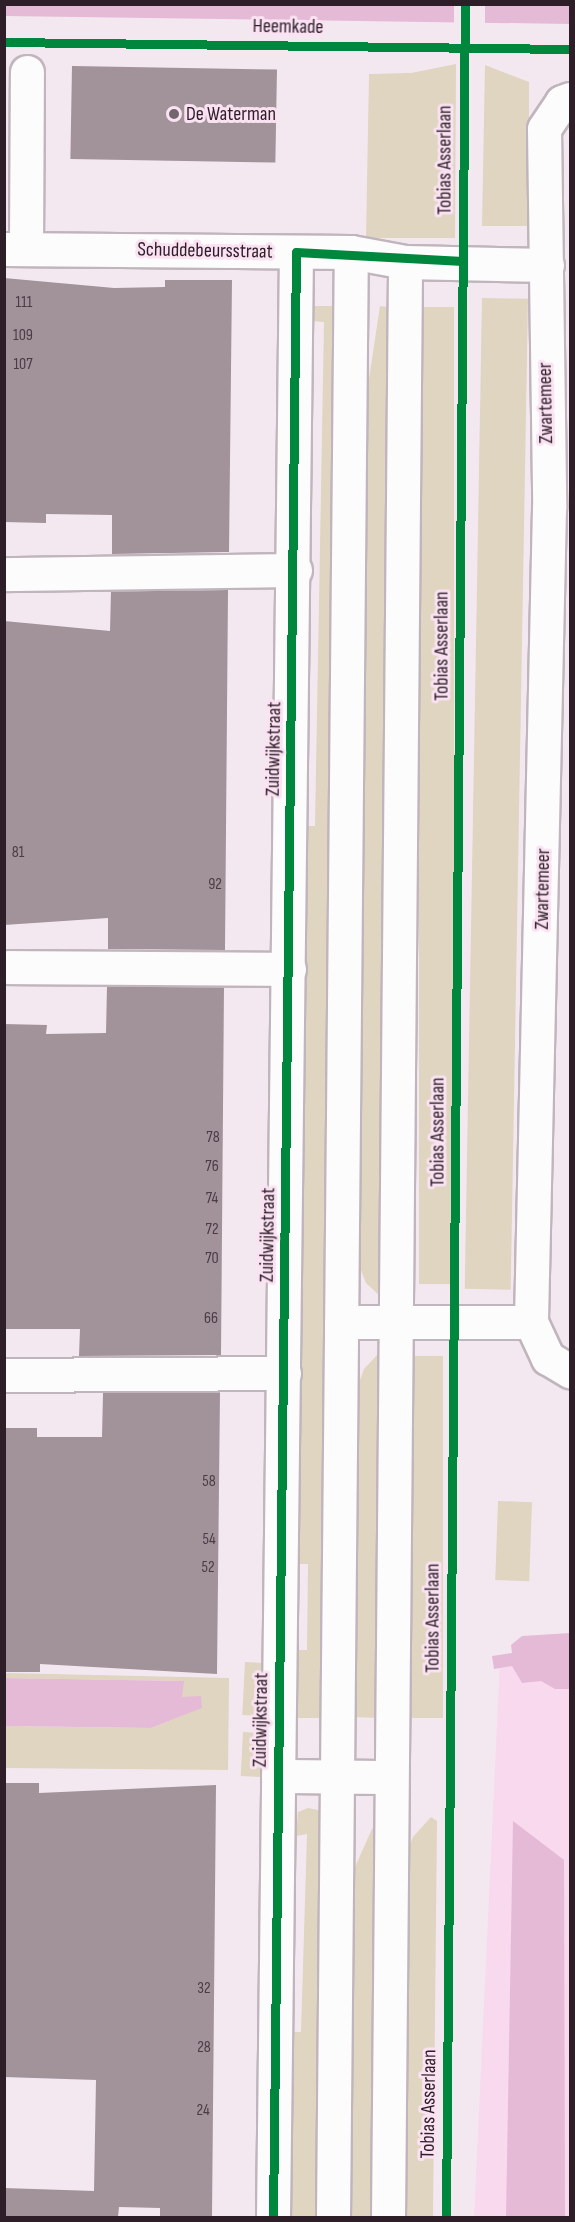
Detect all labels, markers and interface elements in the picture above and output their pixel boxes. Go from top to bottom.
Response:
street label: Heemkade [252,14,324,40]
place label: De Waterman [186,102,276,126]
street label: Tobias Asserlaan [433,105,457,215]
marker: De Waterman [167,107,181,121]
street label: Schuddebeursstraat [137,238,273,264]
house number: 111 [16,293,32,313]
house number: 109 [13,326,33,346]
house number: 107 [13,355,33,375]
street label: Zwartemeer [533,362,559,444]
street label: Tobias Asserlaan [430,591,454,701]
street label: Zuidwijkstraat [261,702,287,796]
house number: 81 [12,843,24,863]
street label: Zwartemeer [530,848,556,930]
house number: 92 [208,875,222,895]
street label: Tobias Asserlaan [426,1077,450,1187]
house number: 78 [206,1128,220,1148]
house number: 76 [205,1157,219,1177]
street label: Zuidwijkstraat [255,1188,281,1282]
house number: 74 [206,1189,218,1209]
house number: 72 [206,1220,218,1240]
house number: 70 [205,1249,219,1269]
house number: 66 [204,1309,218,1329]
house number: 58 [202,1472,216,1492]
house number: 54 [202,1530,216,1550]
house number: 52 [201,1558,215,1578]
street label: Tobias Asserlaan [421,1563,445,1673]
street label: Zuidwijkstraat [248,1673,274,1767]
house number: 32 [197,1979,211,1999]
house number: 28 [197,2038,211,2058]
street label: Tobias Asserlaan [416,2049,442,2159]
house number: 24 [196,2101,210,2121]

